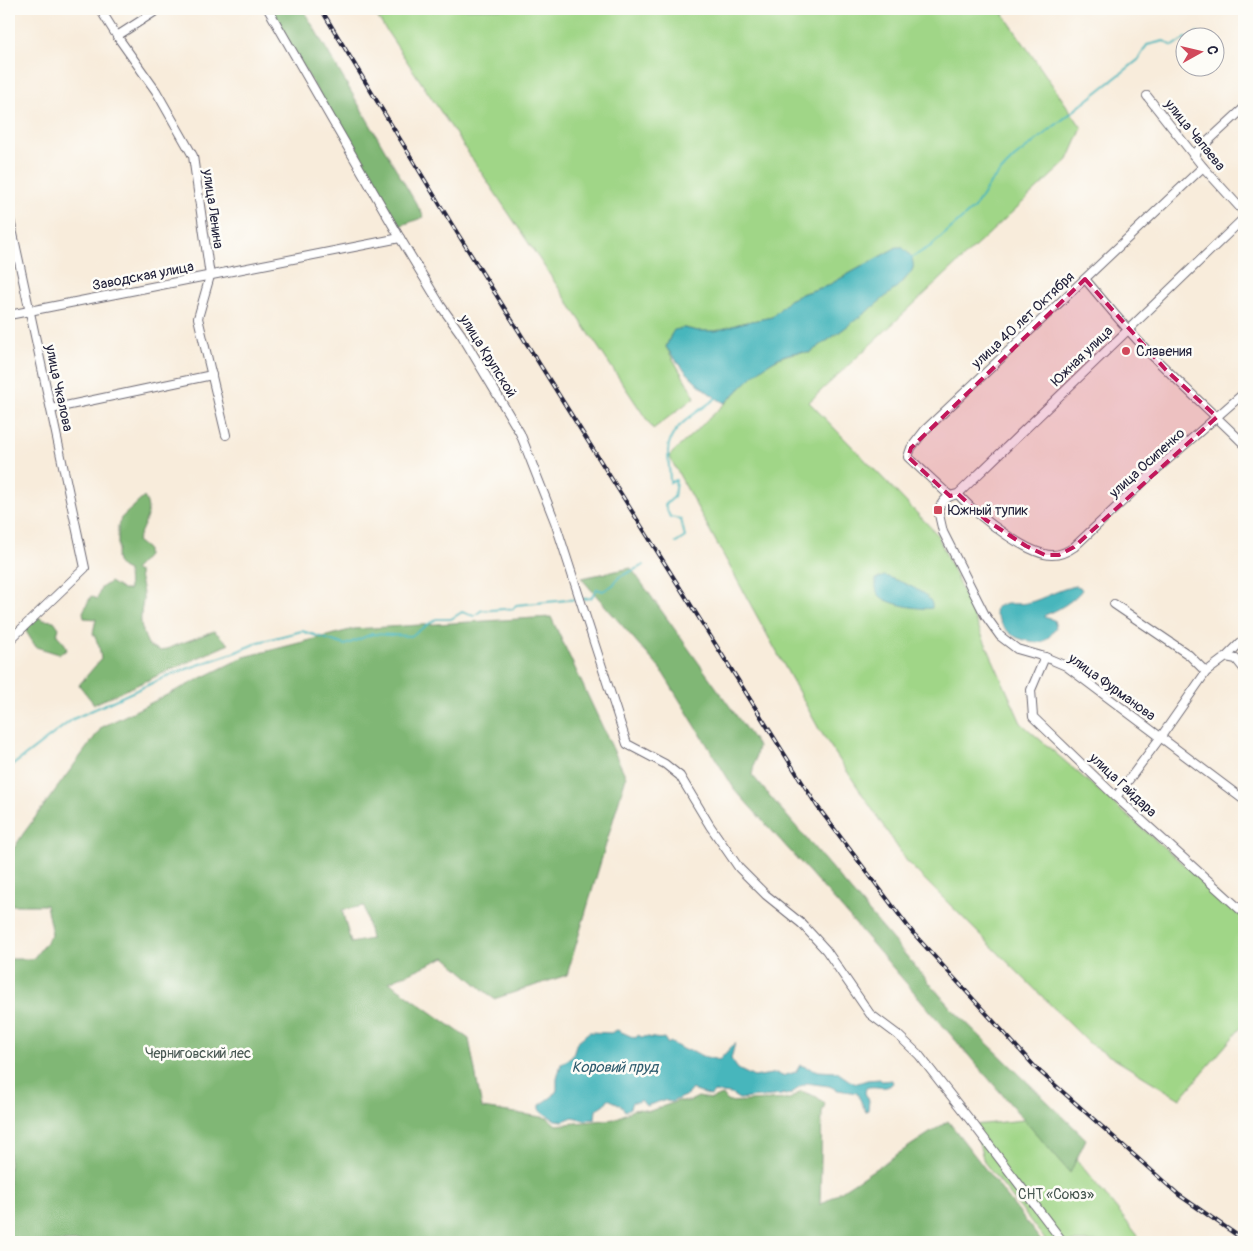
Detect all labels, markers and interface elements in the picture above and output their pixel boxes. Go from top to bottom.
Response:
north arrow [1176,28,1226,78]
text: С [1203,45,1221,56]
street label: улица Чапаева [1160,95,1229,174]
street label: улица Ленина [199,167,227,250]
street label: Заводская улица [91,258,195,294]
street label: улица 40 лет Октября [968,268,1078,373]
street label: улица Крупской [455,311,520,400]
street label: Южная улица [1048,322,1116,390]
street label: улица Чкалова [41,342,76,433]
place label: Славения [1136,343,1192,360]
marker: Славения [1120,345,1132,357]
street label: улица Осипенко [1105,424,1189,502]
place label: Южный тупик [948,502,1028,519]
marker: Южный тупик [932,504,944,516]
street label: улица Фурманова [1064,649,1159,724]
street label: улица Гайдара [1085,749,1160,820]
park label: Черниговский лес [145,1045,251,1062]
water label: Коровий пруд [572,1058,660,1077]
park label: СНТ «Союз» [1018,1186,1094,1203]

